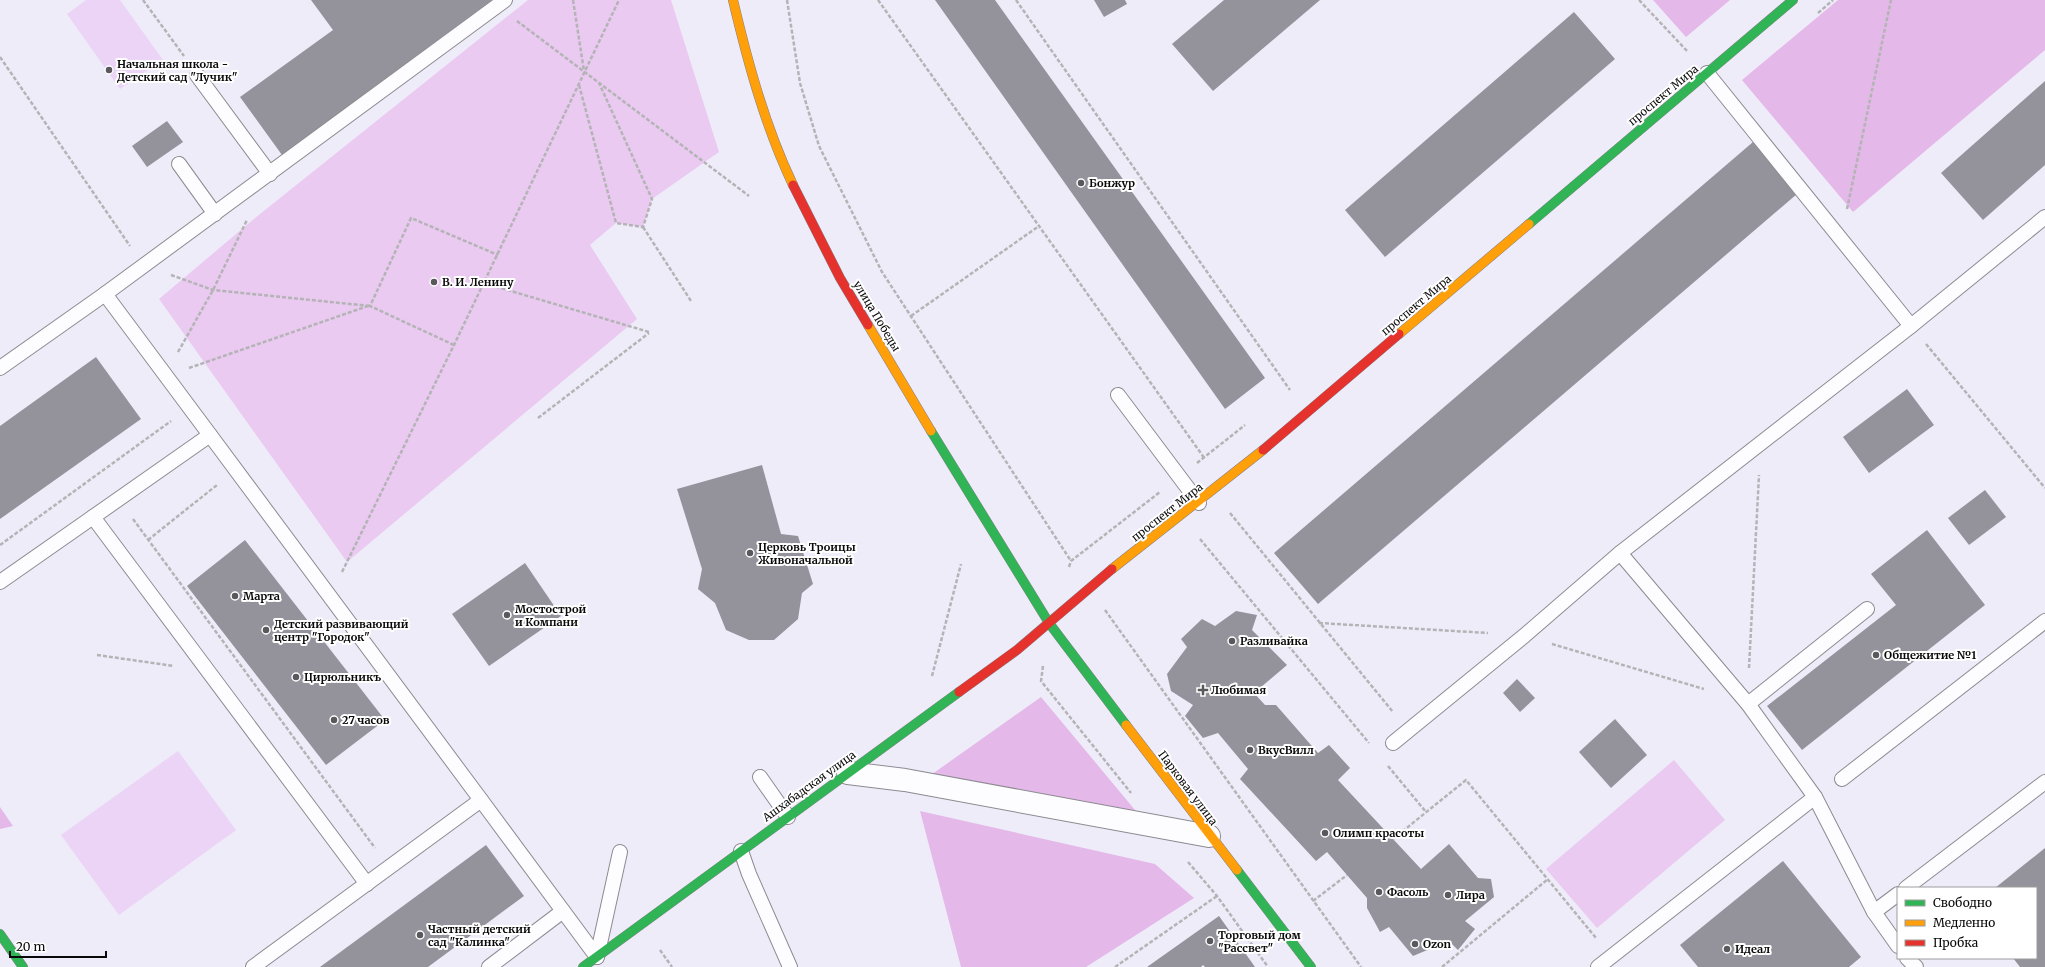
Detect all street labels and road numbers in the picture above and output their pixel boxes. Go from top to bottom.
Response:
street label: проспект Мира [1625,62,1701,128]
street label: проспект Мира [1378,272,1454,338]
street label: улица Победы [850,278,904,354]
street label: проспект Мира [1128,480,1206,544]
street label: Ашхабадская улица [759,747,858,825]
street label: Парковая улица [1155,748,1221,828]

